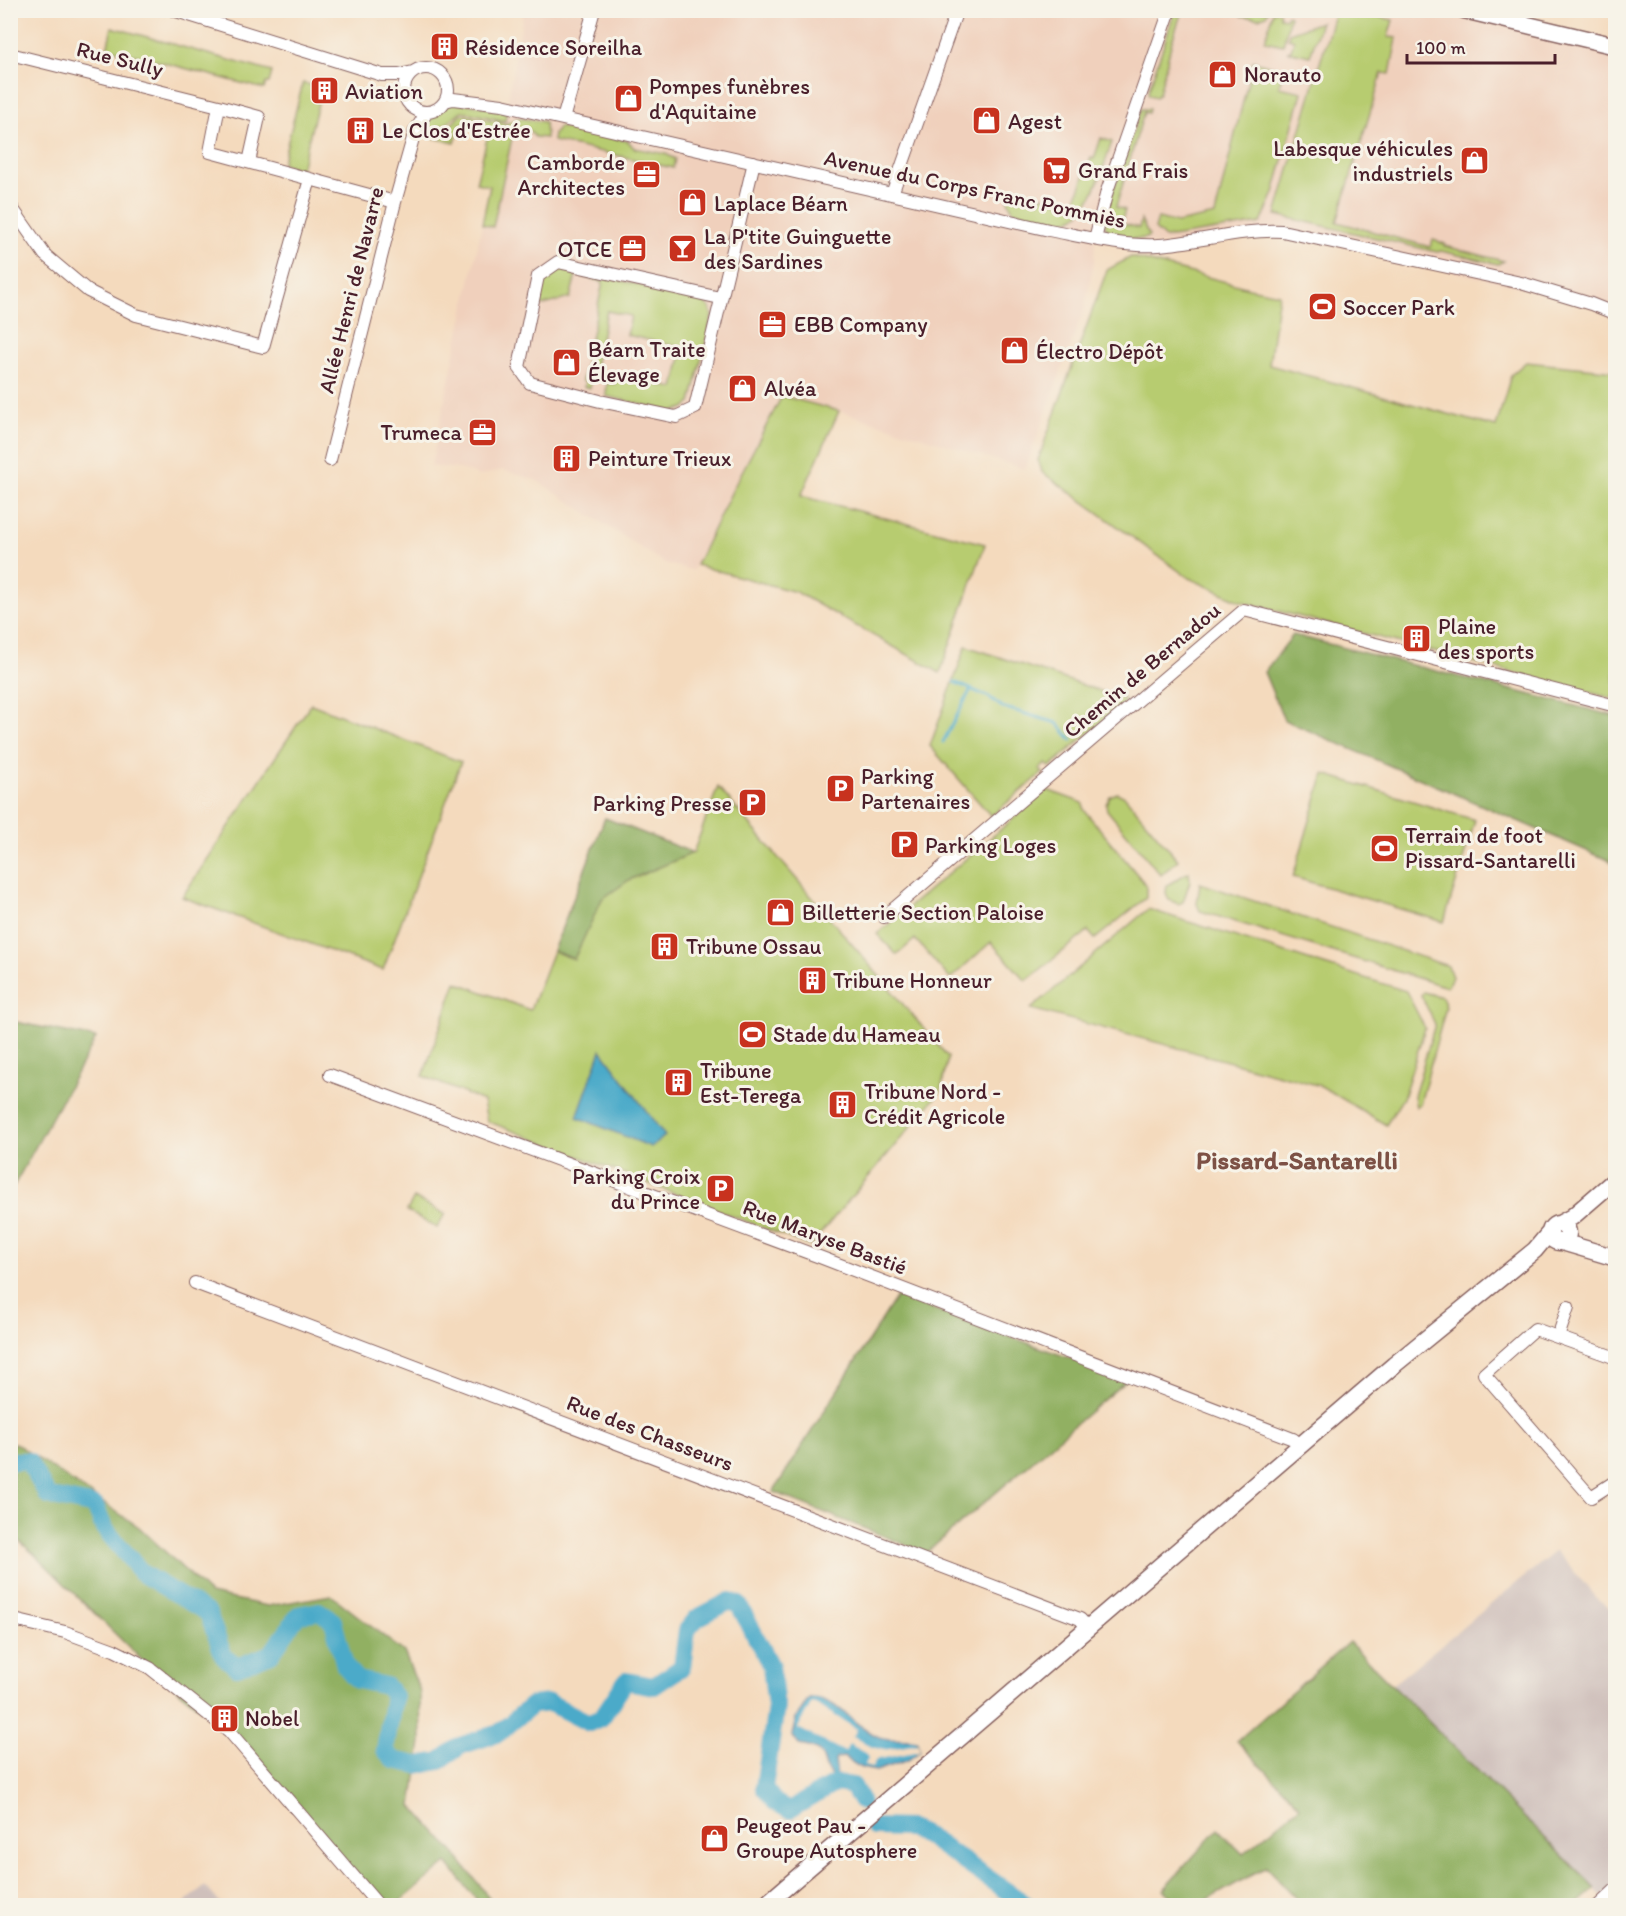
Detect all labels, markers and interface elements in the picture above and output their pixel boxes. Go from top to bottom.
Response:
scale bar [1407,27,1556,65]
building icon: Résidence Soreilha [428,31,460,63]
place label: Résidence Soreilha [465,34,643,61]
street label: Rue Sully [74,35,167,83]
text: 100 m [1416,37,1466,59]
shop icon: Norauto [1207,58,1239,90]
place label: Norauto [1244,61,1321,88]
place label: Pompes funèbres d'Aquitaine [649,73,810,125]
building icon: Aviation [308,75,340,107]
place label: Aviation [345,78,423,105]
shop icon: Pompes funèbres d'Aquitaine [612,83,644,115]
shop icon: Agest [971,105,1003,137]
place label: Agest [1008,108,1062,135]
building icon: Le Clos d'Estrée [345,114,377,146]
place label: Le Clos d'Estrée [382,117,531,144]
place label: Labesque véhicules industriels [1273,135,1453,187]
street label: Avenue du Corps Franc Pommiès [822,144,1128,234]
shop icon: Labesque véhicules industriels [1458,145,1490,177]
place label: Camborde Architectes [517,149,625,201]
supermarket icon: Grand Frais [1041,154,1073,186]
place label: Grand Frais [1078,157,1188,184]
office icon: Camborde Architectes [630,159,662,191]
street label: Allée Henri de Navarre [312,184,390,396]
shop icon: Laplace Béarn [677,187,709,219]
place label: Laplace Béarn [714,190,848,217]
place label: La P'tite Guinguette des Sardines [704,223,891,275]
office icon: OTCE [617,233,649,265]
bar icon: La P'tite Guinguette des Sardines [667,233,699,265]
place label: OTCE [557,236,612,263]
sports icon: Soccer Park [1306,291,1338,323]
place label: Soccer Park [1343,294,1455,321]
office icon: EBB Company [757,308,789,340]
place label: EBB Company [794,311,928,338]
shop icon: Électro Dépôt [999,335,1031,367]
place label: Béarn Traite Élevage [588,336,706,388]
place label: Électro Dépôt [1036,338,1163,365]
shop icon: Béarn Traite Élevage [551,346,583,378]
shop icon: Alvéa [727,372,759,404]
place label: Alvéa [764,375,817,402]
office icon: Trumeca [467,416,499,448]
place label: Trumeca [380,419,463,446]
building icon: Peinture Trieux [551,442,583,474]
place label: Peinture Trieux [588,445,731,472]
street label: Chemin de Bernadou [1058,596,1226,744]
place label: Plaine des sports [1438,613,1534,665]
building icon: Plaine des sports [1401,623,1433,655]
place label: Parking Partenaires [861,763,970,815]
parking icon: Parking Partenaires [824,773,856,805]
parking icon: Parking Presse [737,787,769,819]
place label: Parking Presse [593,790,732,817]
place label: Terrain de foot Pissard-Santarelli [1405,822,1576,874]
parking icon: Parking Loges [888,829,920,861]
place label: Parking Loges [925,832,1056,859]
sports icon: Terrain de foot Pissard-Santarelli [1368,832,1400,864]
shop icon: Billetterie Section Paloise [765,896,797,928]
place label: Billetterie Section Paloise [802,899,1044,926]
building icon: Tribune Ossau [649,930,681,962]
place label: Tribune Ossau [686,933,822,960]
building icon: Tribune Honneur [796,964,828,996]
place label: Tribune Honneur [833,967,992,994]
sports icon: Stade du Hameau [736,1018,768,1050]
place label: Stade du Hameau [773,1021,941,1048]
place label: Tribune Est-Terega [700,1057,802,1109]
building icon: Tribune Est-Terega [663,1067,695,1099]
place label: Tribune Nord - Crédit Agricole [864,1078,1005,1130]
building icon: Tribune Nord - Crédit Agricole [827,1088,859,1120]
district label: Pissard-Santarelli [1196,1144,1398,1176]
place label: Parking Croix du Prince [572,1163,700,1215]
parking icon: Parking Croix du Prince [705,1173,737,1205]
street label: Rue Maryse Bastié [739,1193,911,1281]
street label: Rue des Chasseurs [563,1389,737,1477]
building icon: Nobel [208,1702,240,1734]
place label: Nobel [245,1705,299,1732]
place label: Peugeot Pau - Groupe Autosphere [736,1812,917,1864]
shop icon: Peugeot Pau - Groupe Autosphere [699,1822,731,1854]

